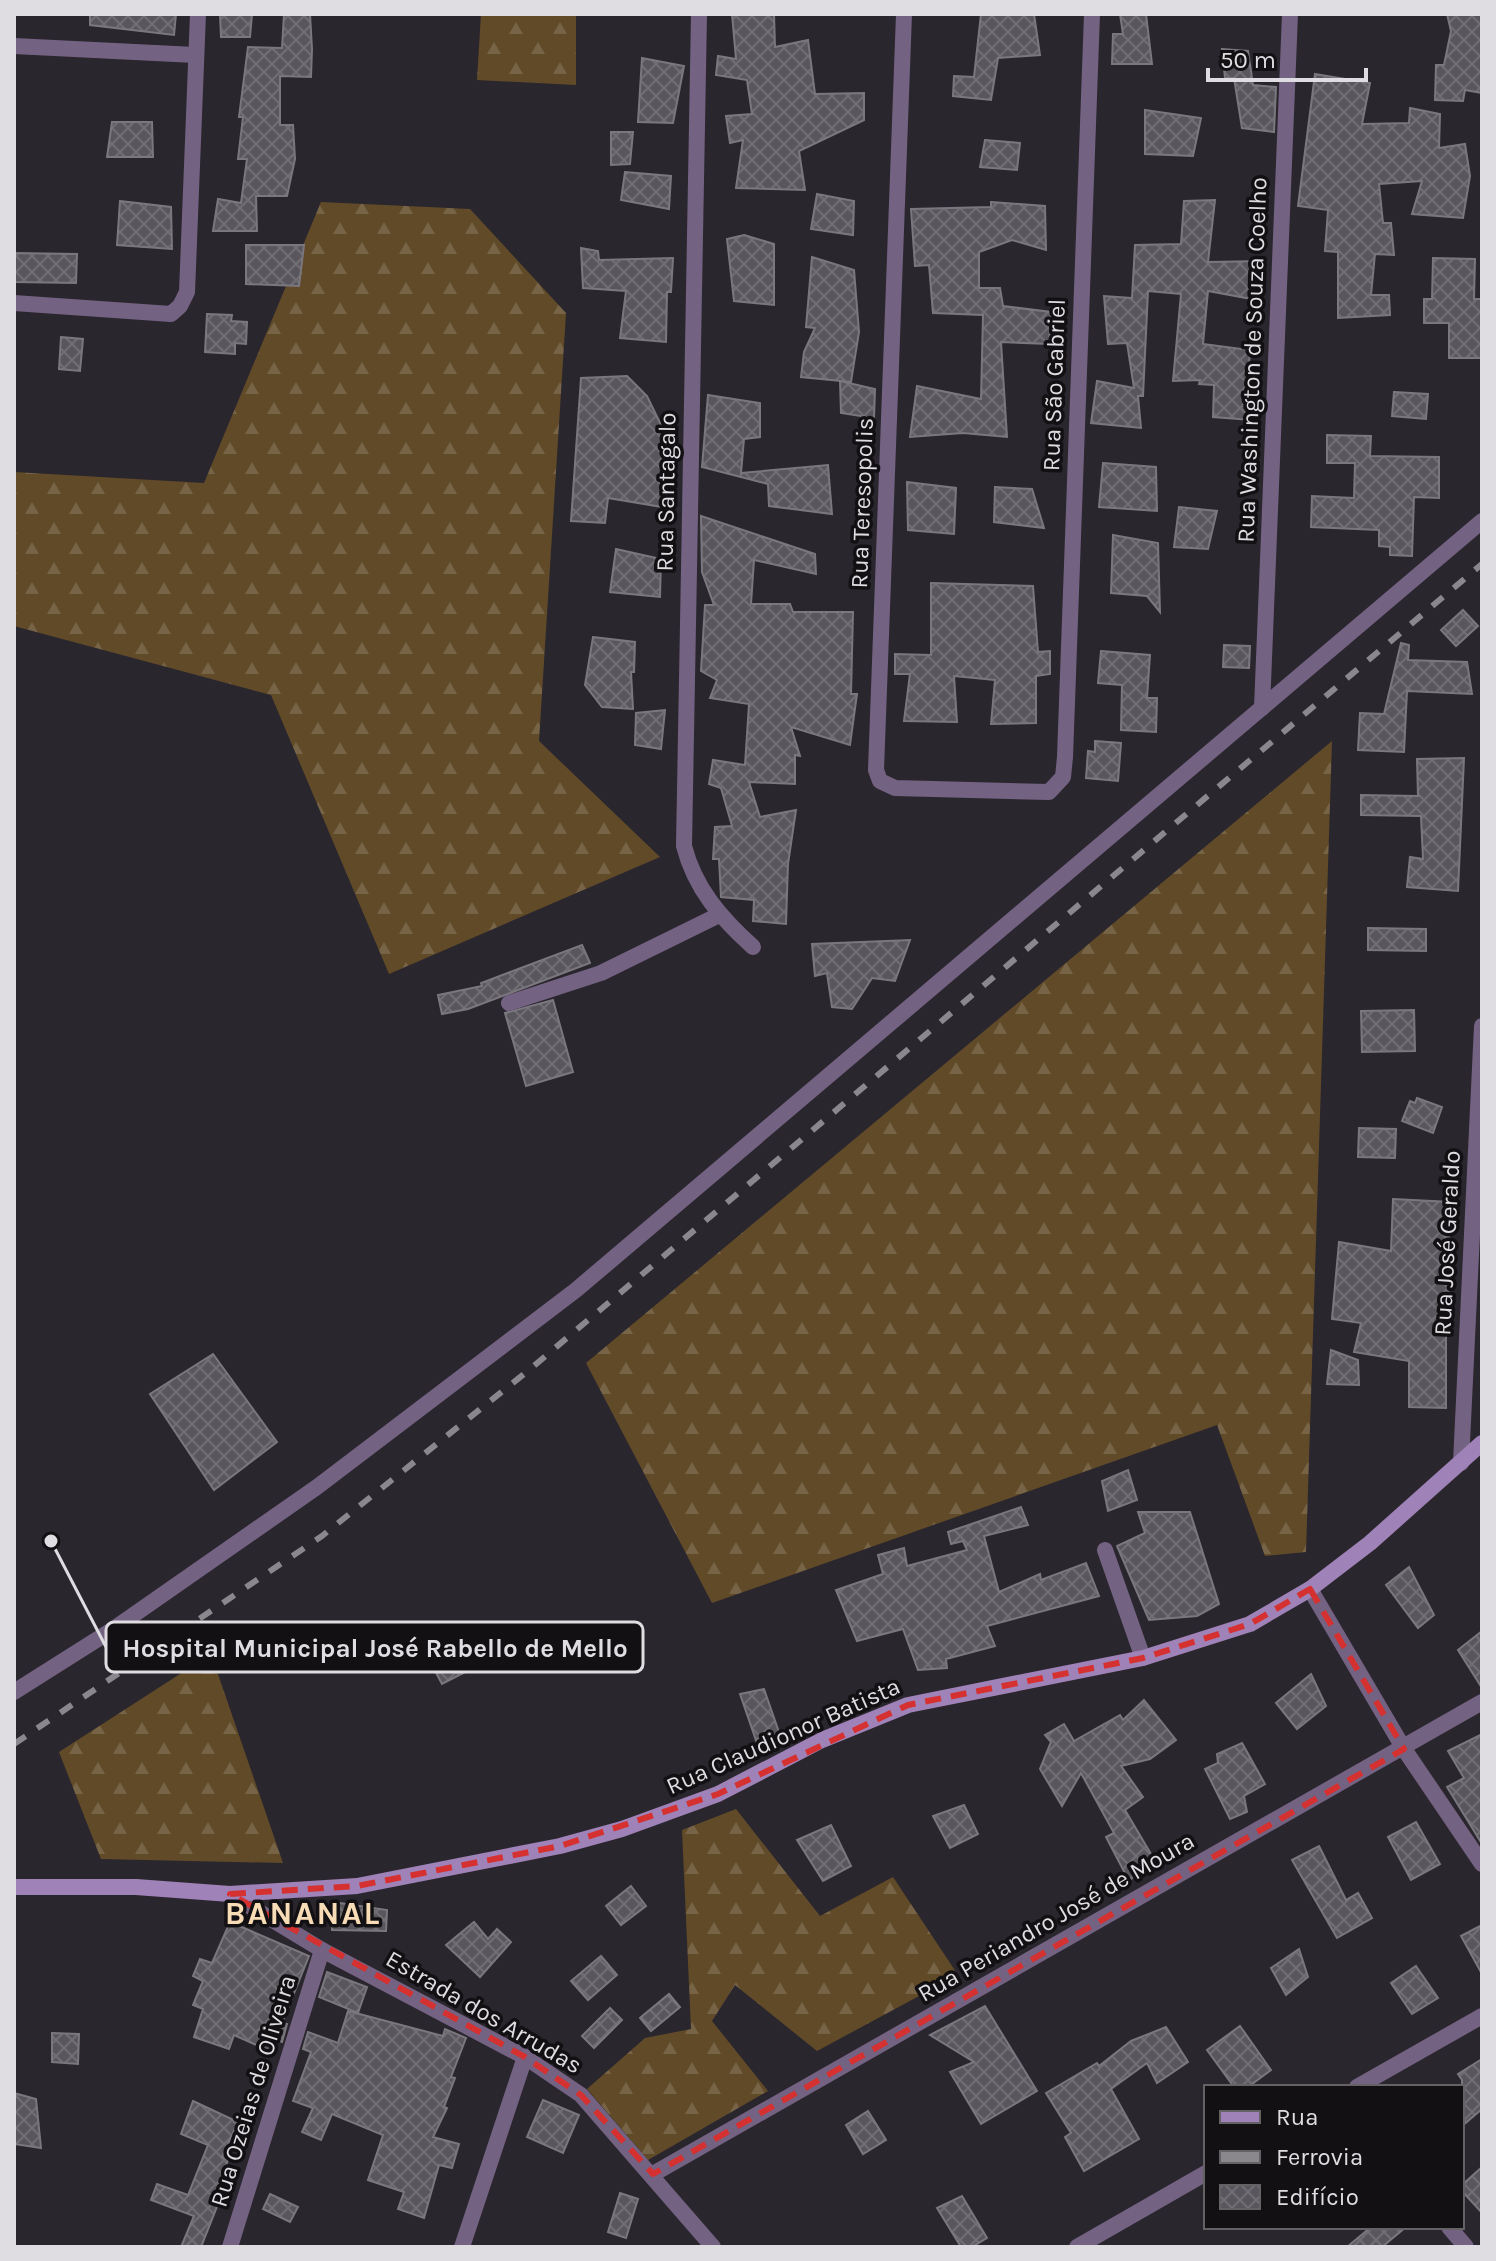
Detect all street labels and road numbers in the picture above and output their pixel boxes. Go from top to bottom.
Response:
street label: Rua Washington de Souza Coelho [1232,177,1272,543]
street label: Rua São Gabriel [1037,298,1071,472]
street label: Rua Santagalo [651,412,681,572]
street label: Rua Teresopolis [845,417,879,589]
street label: Rua José Geraldo [1428,1150,1466,1336]
street label: Rua Claudionor Batista [662,1672,904,1800]
street label: Rua Periandro José de Moura [913,1826,1199,2008]
street label: Estrada dos Arrudas [381,1944,587,2080]
street label: Rua Ozeias de Oliveira [204,1972,302,2210]

